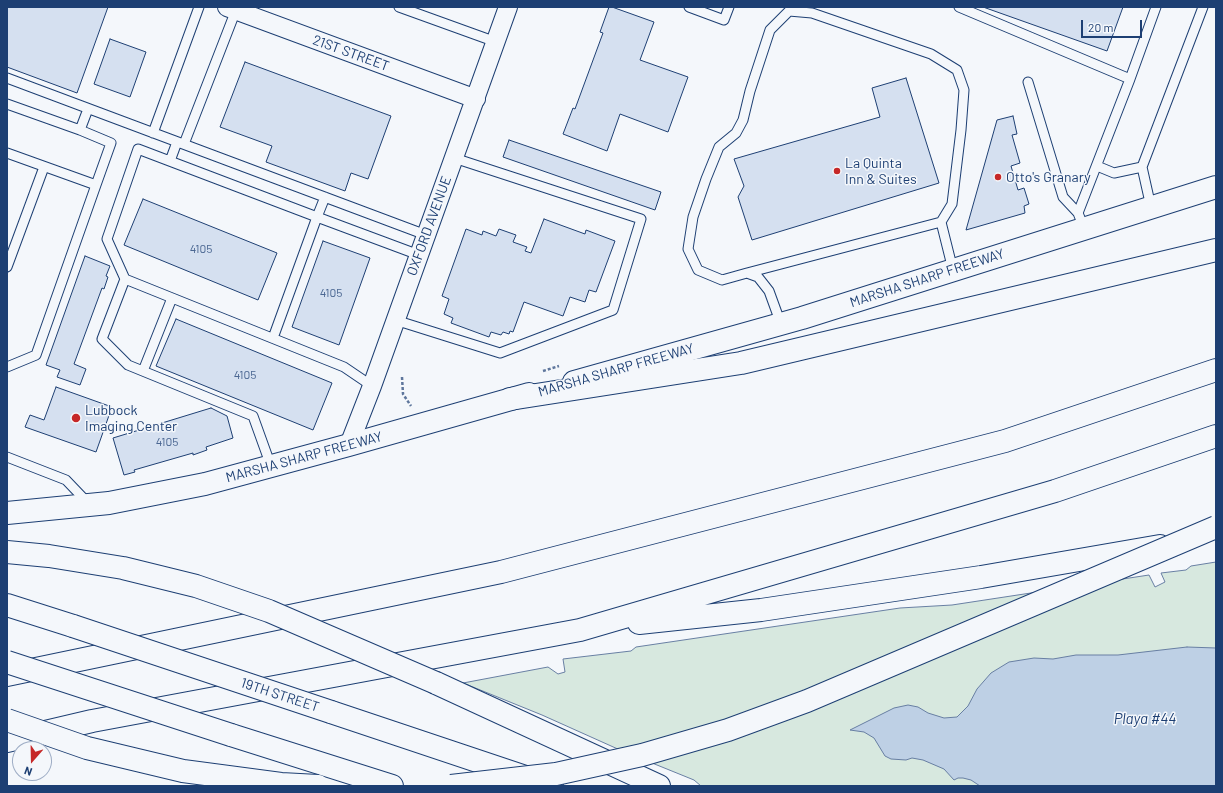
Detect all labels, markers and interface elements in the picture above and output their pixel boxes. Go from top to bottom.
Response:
scale bar [1083,12,1144,38]
text: 20 m [1088,20,1114,34]
street label: 21ST STREET [310,31,392,75]
place label: La Quinta Inn & Suites [845,155,917,188]
marker: La Quinta Inn & Suites [832,166,842,176]
place label: Otto's Granary [1006,169,1091,185]
marker: Otto's Granary [993,172,1003,182]
street label: OXFORD AVENUE [403,174,455,278]
house number: 4105 [190,242,212,256]
street label: MARSHA SHARP FREEWAY [848,245,1006,311]
house number: 4105 [320,286,342,300]
street label: MARSHA SHARP FREEWAY [536,340,696,400]
house number: 4105 [234,368,256,382]
place label: Lubbock Imaging Center [85,402,177,434]
marker: Lubbock Imaging Center [70,412,82,424]
street label: MARSHA SHARP FREEWAY [224,428,384,486]
house number: 4105 [156,435,178,449]
street label: 19TH STREET [239,674,321,716]
water label: Playa #44 [1114,710,1176,728]
north arrow [12,741,52,781]
text: N [22,764,34,779]

